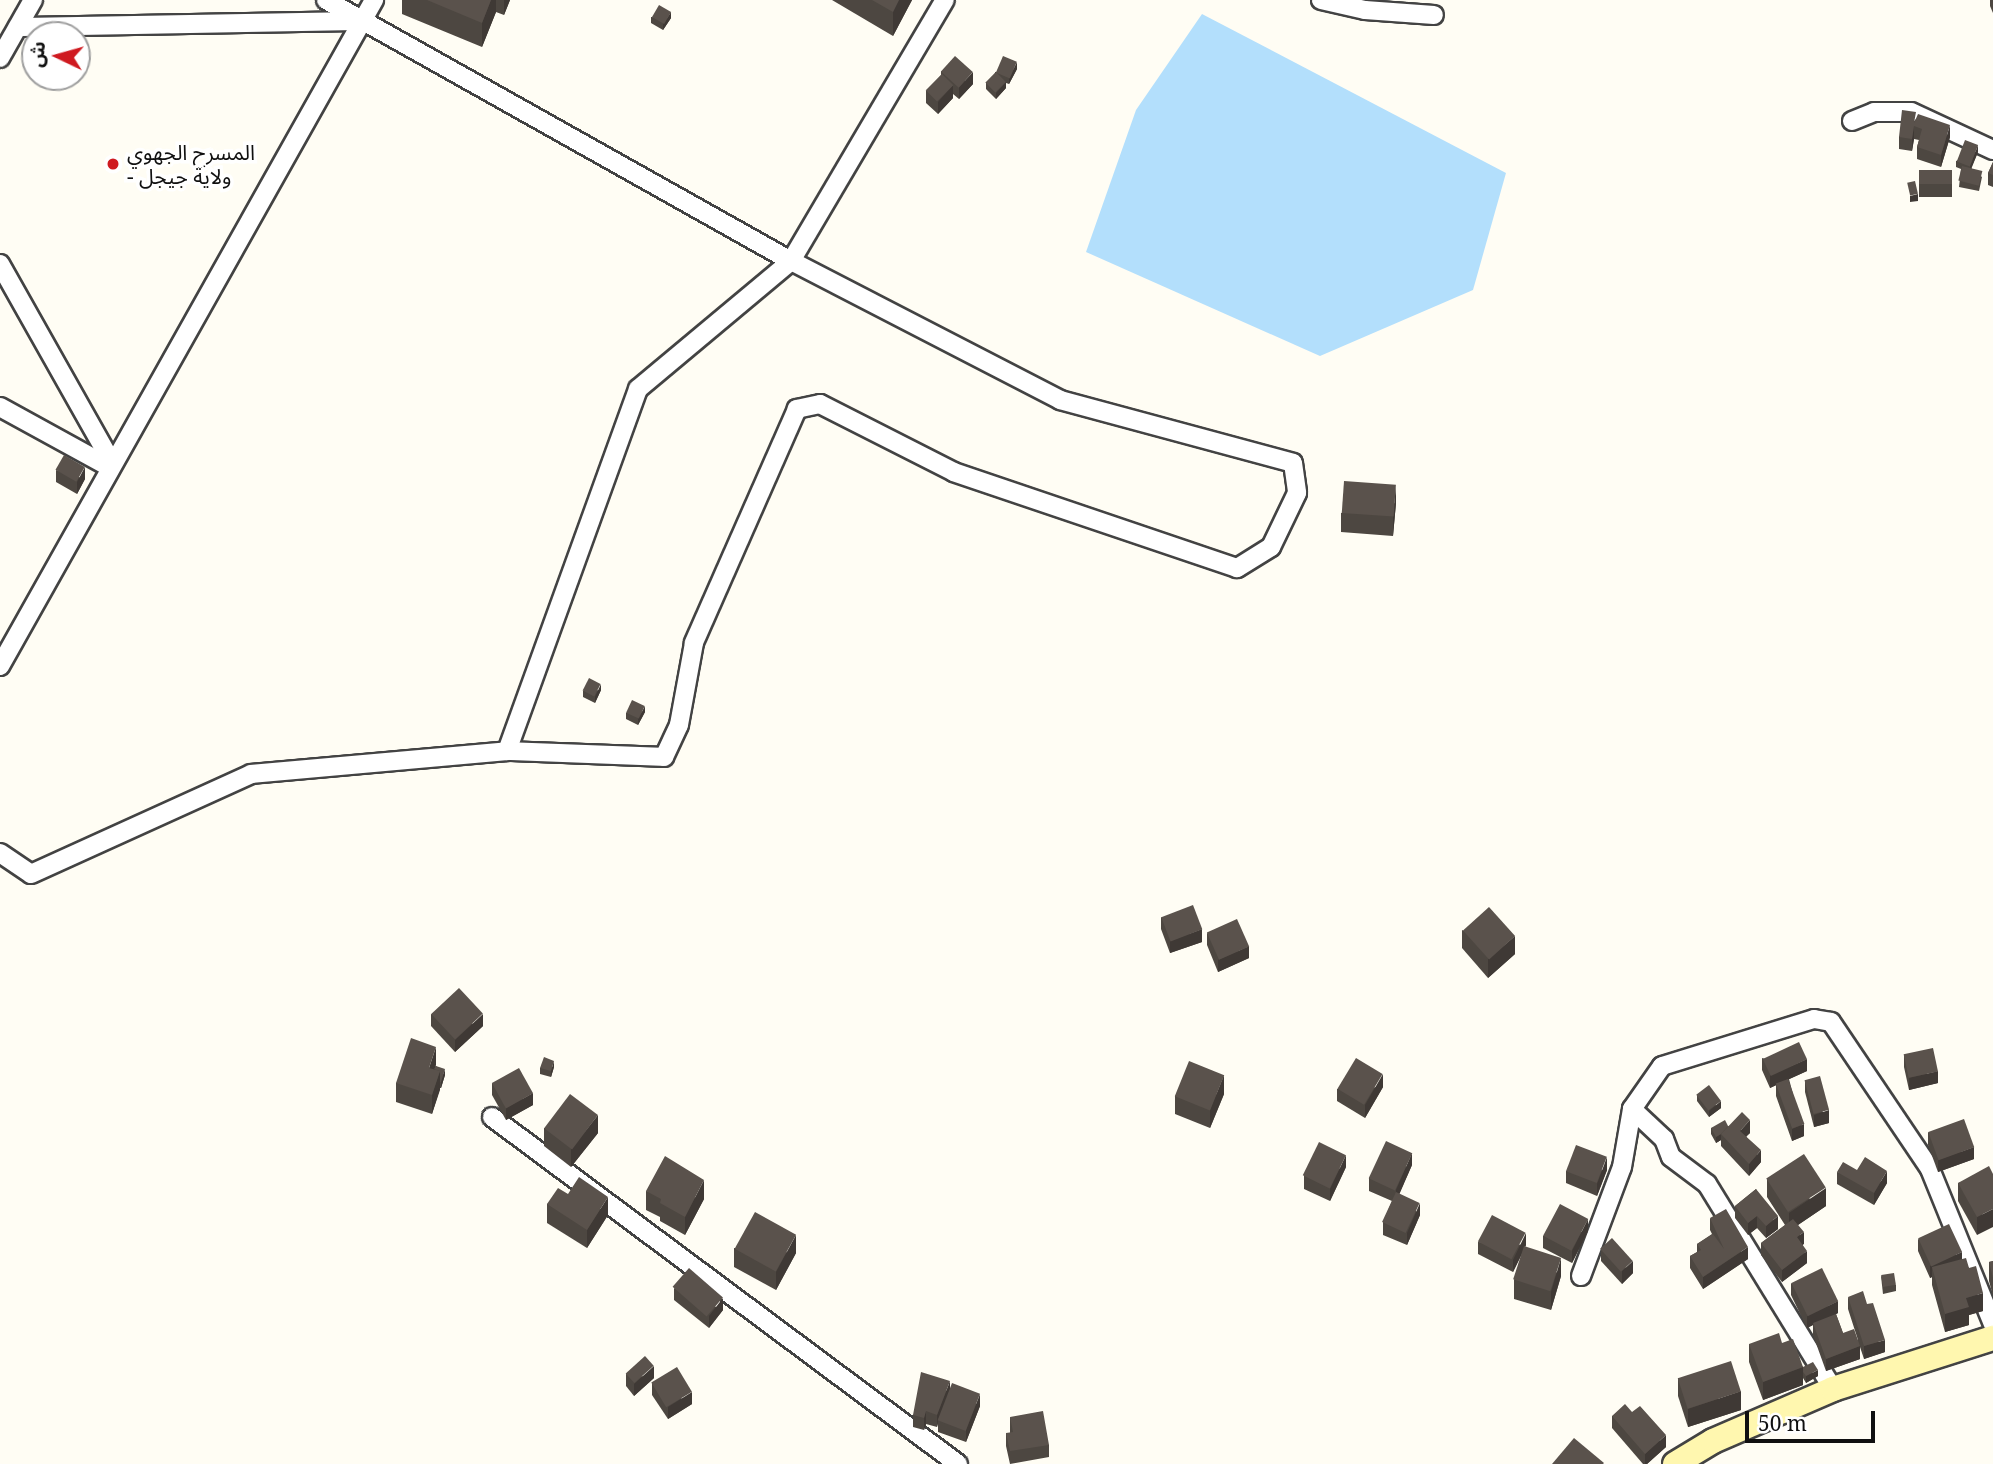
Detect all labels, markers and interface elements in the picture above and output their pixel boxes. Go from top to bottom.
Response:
north arrow [21,21,91,91]
text: ش [23,40,51,68]
place label: المسرح الجهوي - ولاية جيجل [127,139,255,189]
marker: المسرح الجهوي - ولاية جيجل [105,156,121,172]
scale bar [1748,1398,1878,1442]
text: 50 m [1758,1409,1807,1437]

